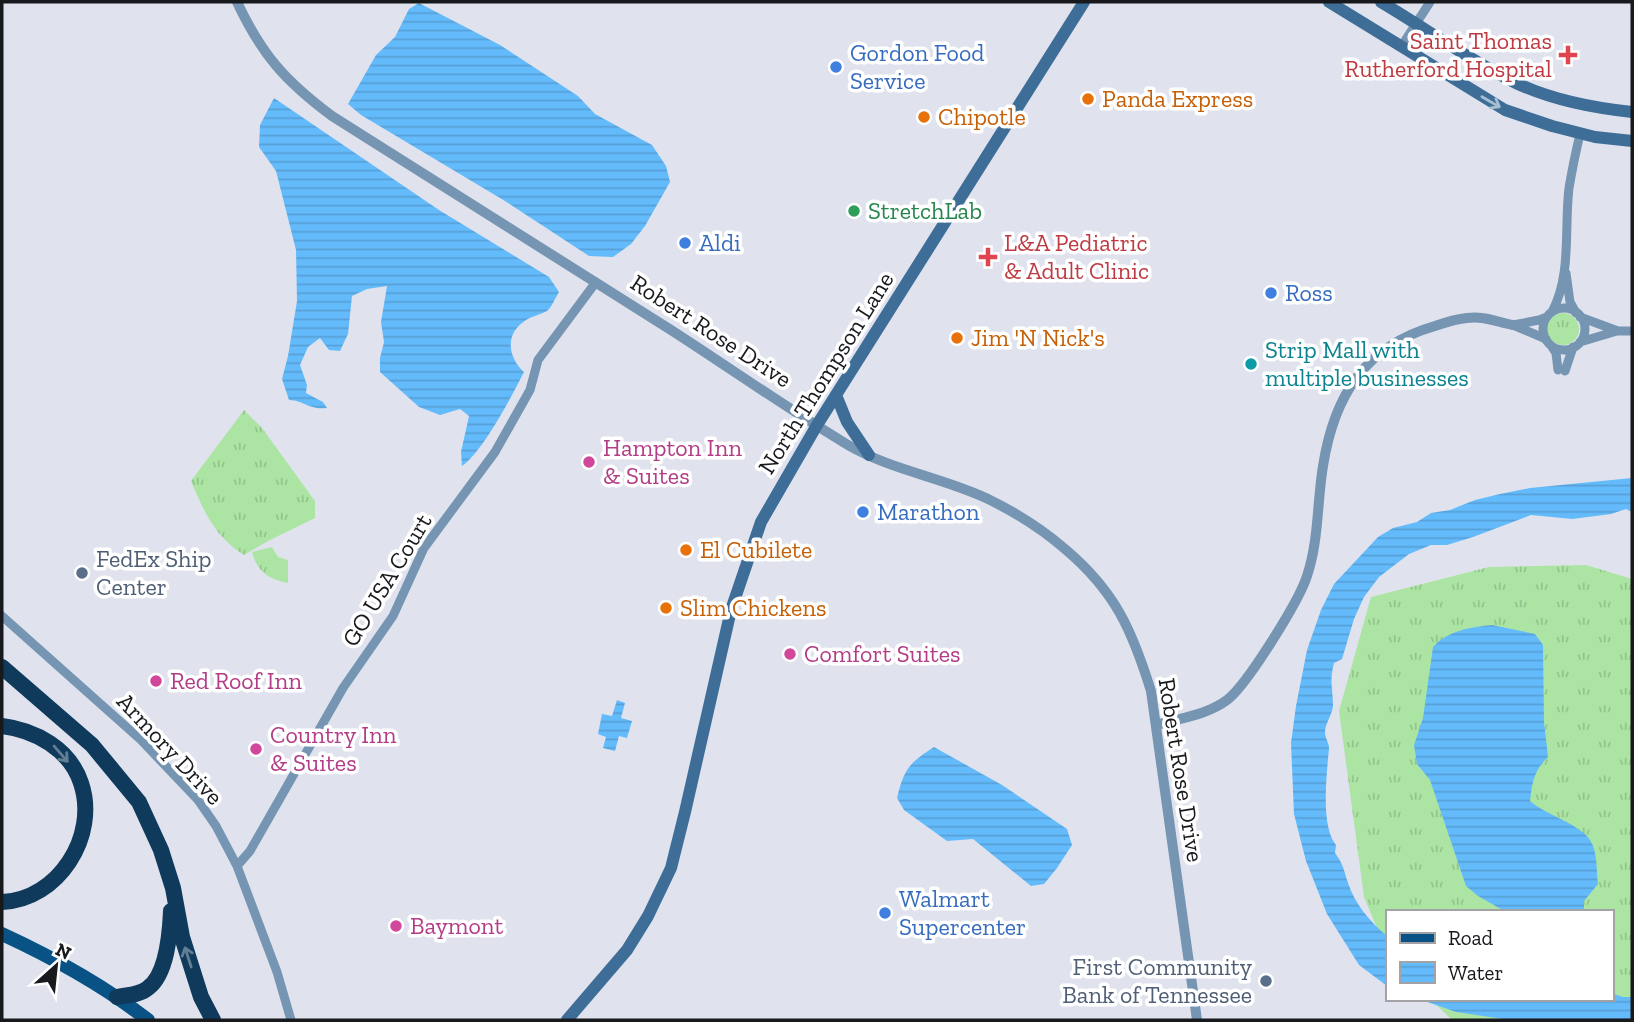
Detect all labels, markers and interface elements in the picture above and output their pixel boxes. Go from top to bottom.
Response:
place label: Saint Thomas Rutherford Hospital [1344,26,1552,83]
place label: Gordon Food Service [850,38,984,95]
marker: Saint Thomas Rutherford Hospital [1558,45,1578,65]
marker: Gordon Food Service [828,59,844,75]
place label: Panda Express [1102,84,1253,113]
marker: Panda Express [1080,91,1096,107]
one-way arrow [1481,95,1501,109]
place label: Chipotle [938,102,1026,131]
marker: Chipotle [916,109,932,125]
place label: StretchLab [868,196,982,225]
marker: StretchLab [846,203,862,219]
place label: Aldi [699,228,741,257]
place label: L&A Pediatric & Adult Clinic [1004,228,1149,285]
marker: Aldi [677,235,693,251]
marker: L&A Pediatric & Adult Clinic [978,247,998,267]
street label: North Thompson Lane [752,266,900,479]
street label: Robert Rose Drive [625,268,797,393]
place label: Ross [1285,278,1333,307]
marker: Ross [1263,285,1279,301]
place label: Jim 'N Nick's [971,323,1105,352]
marker: Jim 'N Nick's [949,330,965,346]
place label: Strip Mall with multiple businesses [1265,335,1469,392]
marker: Strip Mall with multiple businesses [1243,356,1259,372]
place label: Hampton Inn & Suites [603,433,742,490]
marker: Hampton Inn & Suites [581,454,597,470]
place label: Marathon [877,497,980,526]
marker: Marathon [855,504,871,520]
street label: GO USA Court [336,508,438,651]
place label: El Cubilete [700,535,812,564]
marker: El Cubilete [678,542,694,558]
place label: FedEx Ship Center [96,544,211,601]
marker: FedEx Ship Center [74,565,90,581]
place label: Slim Chickens [680,593,826,622]
marker: Slim Chickens [658,600,674,616]
place label: Comfort Suites [804,639,960,668]
marker: Comfort Suites [782,646,798,662]
place label: Red Roof Inn [170,666,302,695]
marker: Red Roof Inn [148,673,164,689]
street label: Robert Rose Drive [1153,676,1210,864]
street label: Armory Drive [111,687,230,811]
place label: Country Inn & Suites [270,720,397,777]
marker: Country Inn & Suites [248,741,264,757]
one-way arrow [53,745,69,763]
place label: Walmart Supercenter [899,884,1026,941]
marker: Walmart Supercenter [877,905,893,921]
legend [1386,910,1613,1001]
place label: Baymont [410,911,504,940]
marker: Baymont [388,918,404,934]
text: Road [1448,925,1494,950]
north arrow [21,931,91,1001]
text: N [52,938,75,965]
one-way arrow [181,946,193,968]
place label: First Community Bank of Tennessee [1062,952,1253,1009]
text: Water [1448,960,1503,985]
marker: First Community Bank of Tennessee [1258,973,1274,989]

